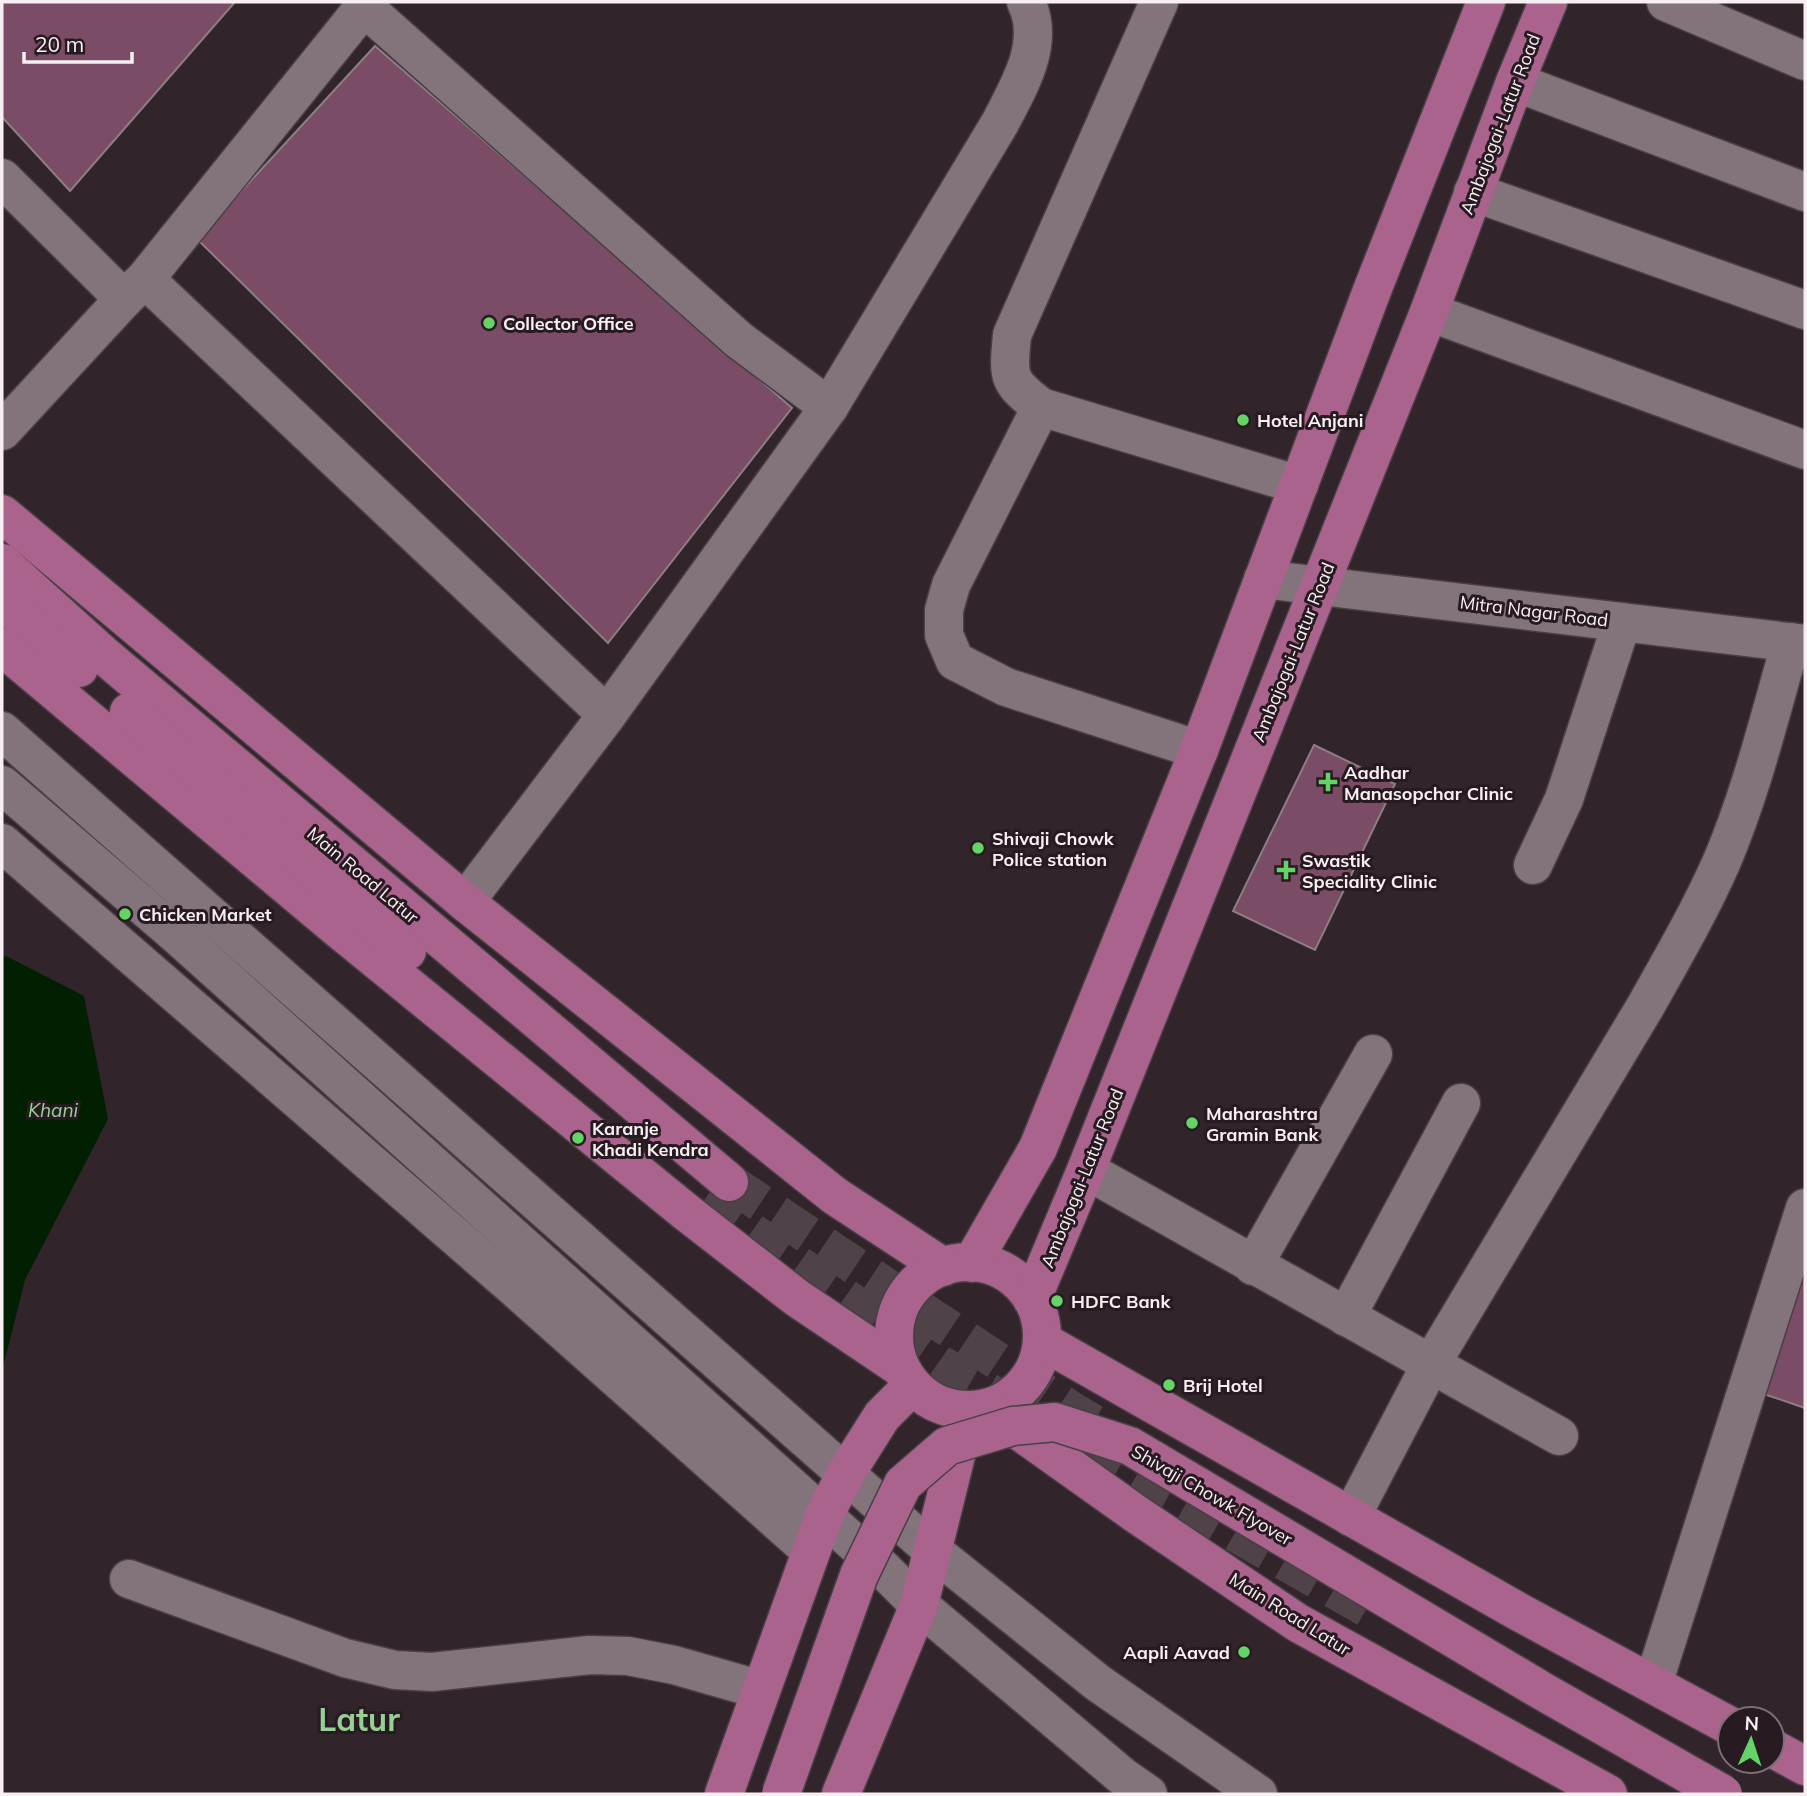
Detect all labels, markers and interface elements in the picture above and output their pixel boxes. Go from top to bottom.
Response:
scale bar [24,21,133,65]
street label: Ambajogai-Latur Road [1455,30,1545,218]
text: 20 m [35,31,84,57]
place label: Collector Office [503,312,634,335]
marker: Collector Office [481,315,497,331]
place label: Hotel Anjani [1257,409,1364,432]
marker: Hotel Anjani [1235,412,1251,428]
street label: Ambajogai-Latur Road [1246,559,1340,745]
street label: Mitra Nagar Road [1459,590,1609,632]
place label: Aadhar Manasopchar Clinic [1344,761,1513,805]
marker: Aadhar Manasopchar Clinic [1318,772,1338,792]
street label: Main Road Latur [303,822,424,929]
place label: Shivaji Chowk Police station [992,827,1115,871]
marker: Shivaji Chowk Police station [970,840,986,856]
place label: Swastik Speciality Clinic [1302,849,1437,893]
marker: Swastik Speciality Clinic [1276,860,1296,880]
place label: Chicken Market [139,903,272,926]
marker: Chicken Market [117,906,133,922]
street label: Ambajogai-Latur Road [1035,1085,1129,1271]
water label: Khani [28,1098,79,1122]
place label: Maharashtra Gramin Bank [1206,1102,1320,1146]
marker: Maharashtra Gramin Bank [1184,1115,1200,1131]
place label: Karanje Khadi Kendra [592,1117,709,1161]
marker: Karanje Khadi Kendra [570,1130,586,1146]
place label: HDFC Bank [1071,1290,1171,1313]
marker: HDFC Bank [1049,1293,1065,1309]
place label: Brij Hotel [1183,1374,1263,1397]
marker: Brij Hotel [1161,1377,1177,1393]
street label: Shivaji Chowk Flyover [1128,1440,1297,1551]
street label: Main Road Latur [1225,1568,1355,1661]
place label: Aapli Aavad [1123,1641,1230,1664]
marker: Aapli Aavad [1236,1644,1252,1660]
district label: Latur [318,1699,400,1739]
north arrow [1716,1705,1786,1775]
text: N [1744,1711,1760,1735]

